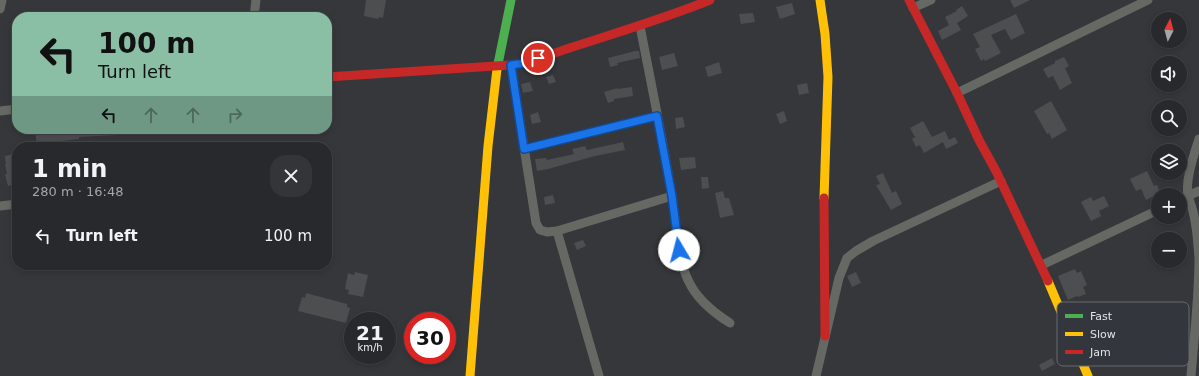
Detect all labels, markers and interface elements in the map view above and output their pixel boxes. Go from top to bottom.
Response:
north arrow [1151,12,1187,48]
map controls [1151,12,1187,268]
text: 100 m [98,27,195,60]
icon: left [32,28,84,80]
pin [521,41,555,75]
icon: arrive [527,47,549,69]
button: sound [1151,56,1187,92]
text: Turn left [98,61,171,82]
button: search [1151,100,1187,136]
icon: left [98,104,120,126]
icon: ahead [140,104,162,126]
icon: ahead [182,104,204,126]
icon: right [224,104,246,126]
button: layers [1151,144,1187,180]
text: 1 min [32,155,107,183]
button: close [270,155,312,197]
text: 280 m · 16:48 [32,184,123,199]
button: + [1151,188,1187,224]
icon: left [32,225,54,247]
text: Turn left [66,227,138,245]
text: 100 m [264,227,312,245]
position arrow [658,229,700,271]
button: − [1151,232,1187,268]
legend [1057,302,1189,366]
text: Fast [1090,310,1113,323]
speed limit sign: 30 [404,312,456,364]
text: 21 [356,321,384,345]
text: Slow [1090,328,1116,341]
text: km/h [357,342,383,353]
text: Jam [1089,346,1111,359]

